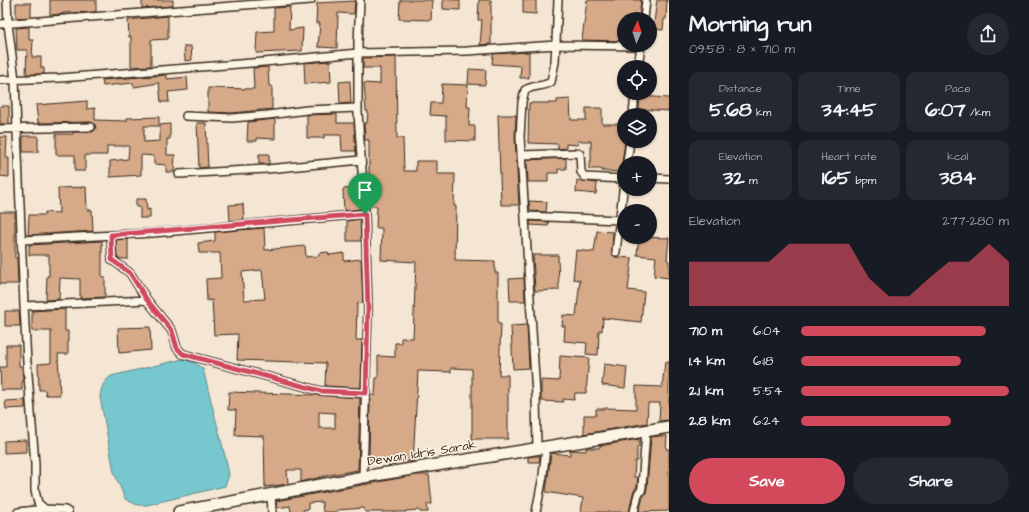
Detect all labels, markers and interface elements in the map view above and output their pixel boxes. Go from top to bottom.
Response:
text: Morning run [689,9,812,40]
north arrow [617,12,657,52]
map controls [617,12,657,244]
button: share [967,13,1009,55]
text: 09:58 · 8 × 710 m [689,40,795,58]
button: locate [617,60,657,100]
text: Distance [719,81,762,96]
text: Time [837,81,861,96]
text: Pace [945,81,970,96]
text: 5.68 [709,96,752,124]
text: 34:45 [822,96,876,124]
text: 6:07 [925,96,966,124]
text: km [752,105,771,120]
text: /km [966,105,990,120]
button: layers [617,108,657,148]
text: Elevation [719,149,762,164]
text: Heart rate [821,149,877,164]
text: kcal [947,149,968,164]
button: + [617,156,657,196]
text: 32 [723,164,745,192]
text: 165 [822,164,851,192]
text: 384 [939,164,976,192]
pin [348,173,382,214]
text: m [745,173,758,188]
text: bpm [851,173,876,188]
icon: arrive [354,179,376,201]
button: − [617,204,657,244]
text: Elevation [689,212,740,230]
text: 277–280 m [942,212,1009,230]
text: 710 m [689,322,722,340]
text: 6:04 [753,322,780,340]
text: 1.4 km [689,352,725,370]
text: 6:18 [753,352,773,370]
text: 2.1 km [689,382,723,400]
text: 5:54 [753,382,782,400]
text: 2.8 km [689,412,730,430]
text: 6:24 [753,412,780,430]
street label: Dewan Idris Sarak [366,435,478,471]
button: Save [689,458,845,504]
button: Share [853,458,1009,504]

